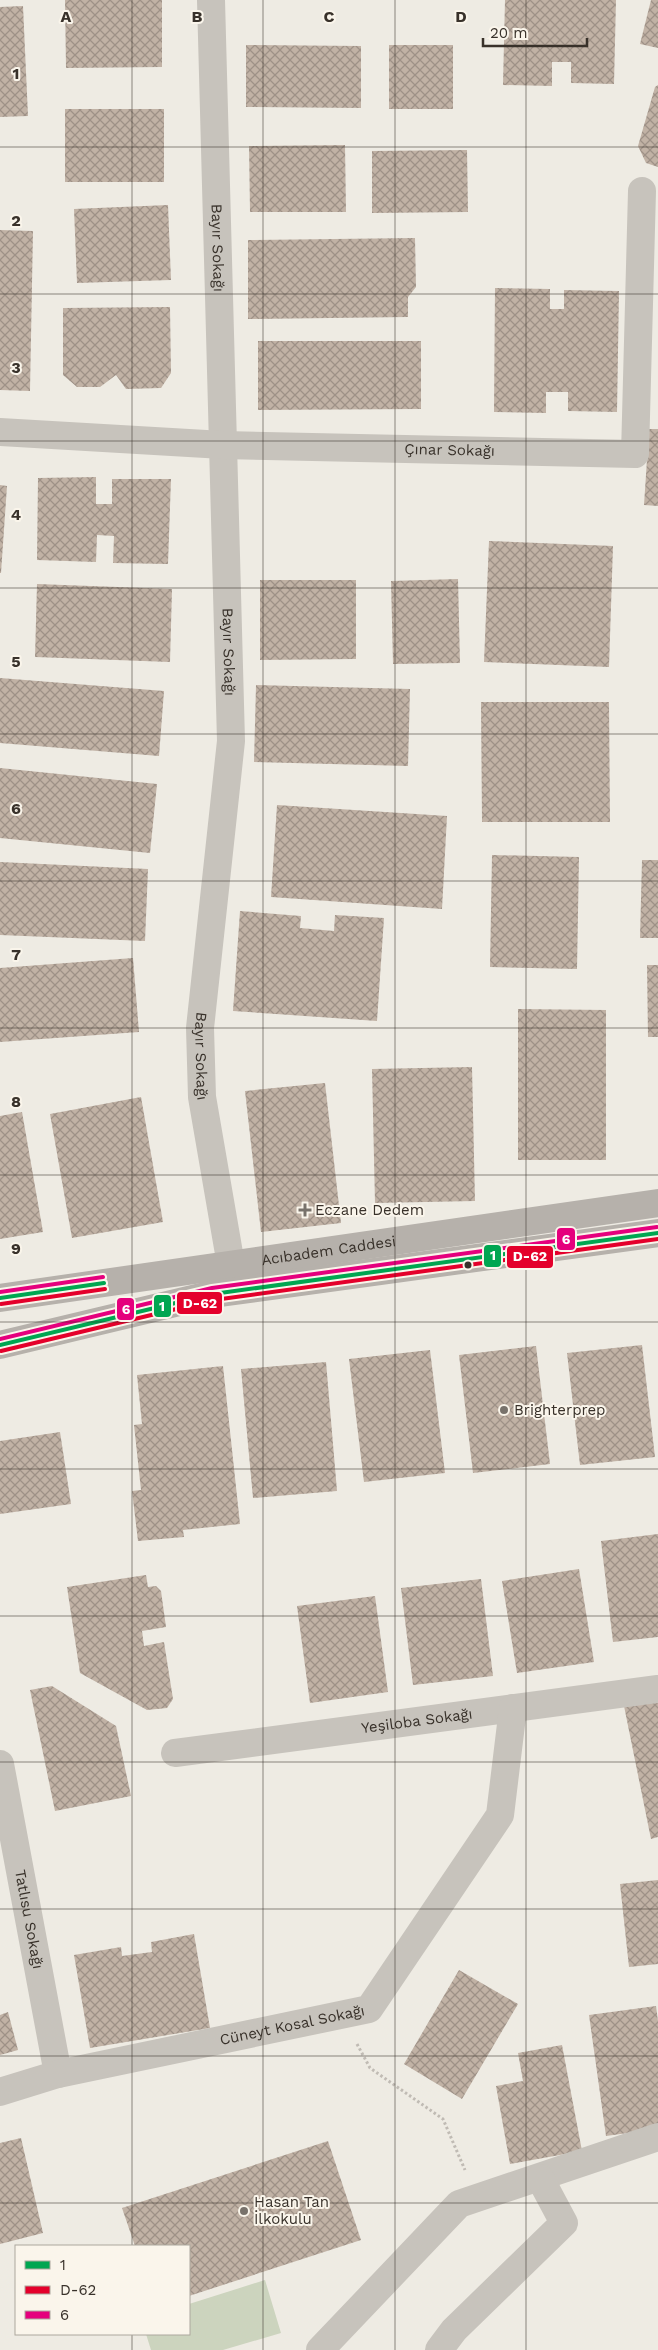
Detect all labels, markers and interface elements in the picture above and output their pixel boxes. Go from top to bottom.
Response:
text: A [61,7,72,26]
text: B [192,7,203,26]
text: C [324,7,335,26]
text: D [455,7,467,26]
scale bar [483,15,587,47]
text: 20 m [490,24,528,42]
text: 1 [13,64,19,83]
street label: Bayır Sokağı [208,204,228,292]
text: 2 [11,211,21,230]
text: 3 [11,358,21,377]
street label: Çınar Sokağı [404,440,495,460]
text: 4 [11,505,21,524]
street label: Bayır Sokağı [218,608,239,696]
text: 5 [11,652,21,671]
text: 6 [11,799,21,818]
text: 7 [11,945,21,964]
street label: Bayır Sokağı [191,1011,211,1102]
text: 8 [11,1092,21,1111]
place label: Eczane Dedem [315,1201,424,1219]
marker: Eczane Dedem [299,1204,311,1216]
line badge: 6 [556,1227,576,1251]
text: 6 [562,1231,571,1247]
street label: Acıbadem Caddesi [260,1232,397,1269]
text: 9 [11,1239,21,1258]
line badge: 1 [483,1244,502,1268]
line badge: D-62 [506,1245,554,1269]
text: 1 [490,1247,496,1263]
text: D-62 [513,1248,547,1264]
unlabelled marker [463,1260,473,1270]
line badge: D-62 [176,1291,223,1315]
line badge: 1 [153,1294,172,1318]
text: D-62 [183,1295,217,1311]
line badge: 6 [116,1297,135,1321]
text: 1 [159,1298,165,1314]
text: 6 [122,1301,131,1317]
place label: Brighterprep [514,1401,605,1419]
marker: Brighterprep [498,1404,510,1416]
street label: Yeşiloba Sokağı [360,1705,474,1737]
street label: Tatlısu Sokağı [11,1868,47,1970]
street label: Cüneyt Kosal Sokağı [218,2001,366,2049]
place label: Hasan Tan İlkokulu [254,2193,329,2228]
marker: Hasan Tan İlkokulu [238,2205,250,2217]
legend [15,2245,190,2335]
text: 1 [60,2256,66,2274]
text: D-62 [60,2281,96,2299]
text: 6 [60,2306,69,2324]

